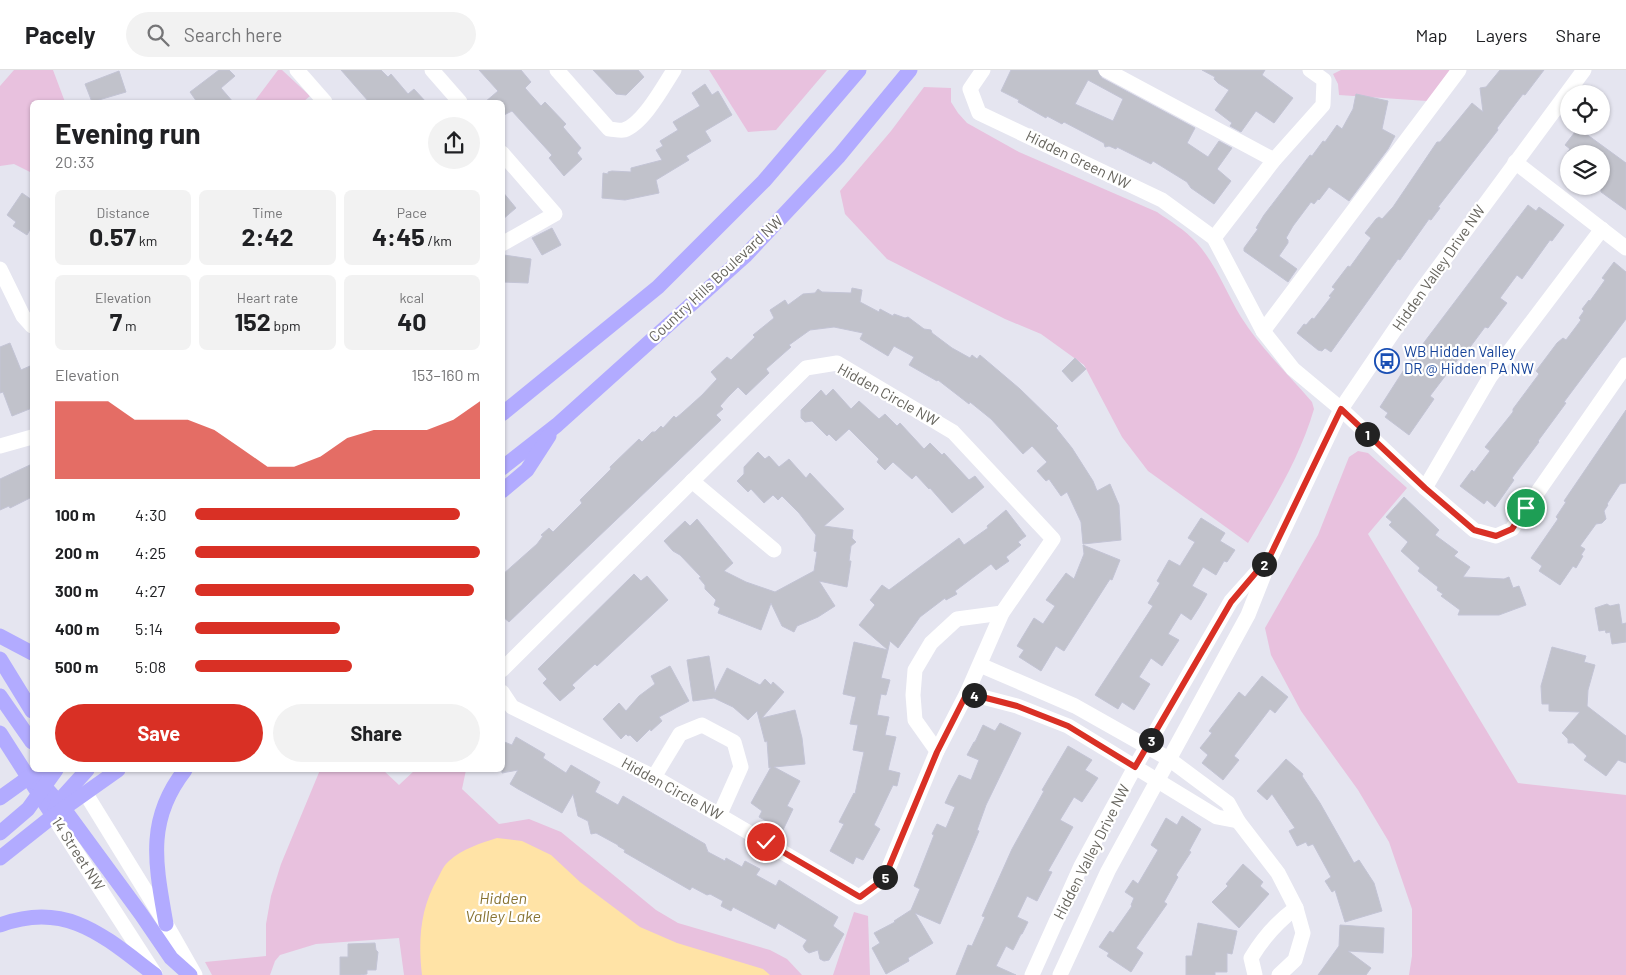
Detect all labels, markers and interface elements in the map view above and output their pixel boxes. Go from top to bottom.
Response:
search box [126,12,476,57]
text: Pacely [25,20,96,49]
icon: search [144,21,172,49]
text: Search here [184,23,282,46]
text: Map [1415,24,1447,46]
text: Layers [1475,24,1528,46]
text: Share [1556,24,1601,46]
map controls [1560,85,1610,195]
button: locate [1560,85,1610,135]
text: Evening run [55,116,201,150]
button: share [428,117,480,169]
street label: Hidden Green NW [1023,126,1134,192]
button: layers [1560,145,1610,195]
text: 20:33 [55,152,95,171]
street label: Hidden Valley Drive NW [1388,201,1488,334]
text: Distance [96,204,150,221]
text: Time [252,204,283,221]
text: Pace [397,204,427,221]
street label: Country Hills Boulevard NW [645,211,786,345]
text: 0.57 [89,221,136,251]
text: 2:42 [241,221,294,251]
text: 4:45 [372,221,425,251]
text: km [136,232,157,249]
text: /km [425,232,452,249]
text: Elevation [95,289,151,306]
text: Heart rate [237,289,298,306]
text: kcal [400,289,424,306]
text: 7 [110,306,122,336]
text: 152 [234,306,271,336]
text: 40 [397,306,427,336]
text: m [122,317,137,334]
text: bpm [271,317,301,334]
place label: WB Hidden Valley DR @ Hidden PA NW [1404,342,1534,377]
bus stop icon: WB Hidden Valley DR @ Hidden PA NW [1374,348,1400,374]
street label: Hidden Circle NW [835,359,942,429]
text: Elevation [55,365,119,384]
text: 153–160 m [411,365,480,384]
pin: 1 [1354,422,1380,446]
text: 1 [1365,426,1370,443]
pin [1505,487,1547,529]
icon: arrive [1512,494,1540,522]
text: 100 m [55,505,95,524]
text: 4:30 [135,505,167,524]
text: 200 m [55,543,99,562]
text: 4:25 [135,543,166,562]
pin: 2 [1252,552,1276,576]
text: 2 [1261,556,1268,573]
text: 300 m [55,581,98,600]
text: 4:27 [135,581,165,600]
text: 400 m [55,619,99,638]
text: 5:14 [135,619,163,638]
text: 500 m [55,657,98,676]
text: 5:08 [135,657,166,676]
pin: 4 [962,682,986,708]
text: 4 [970,687,979,704]
button: Save [55,704,263,762]
button: Share [273,704,480,762]
pin: 3 [1138,728,1164,752]
text: 3 [1148,732,1155,749]
street label: Hidden Circle NW [619,753,726,823]
street label: Hidden Valley Drive NW [1049,781,1133,922]
street label: 14 Street NW [48,813,109,893]
pin [745,821,787,863]
icon: check [752,828,780,856]
pin: 5 [872,864,898,890]
text: 5 [882,869,889,886]
water label: Hidden Valley Lake [465,888,541,925]

